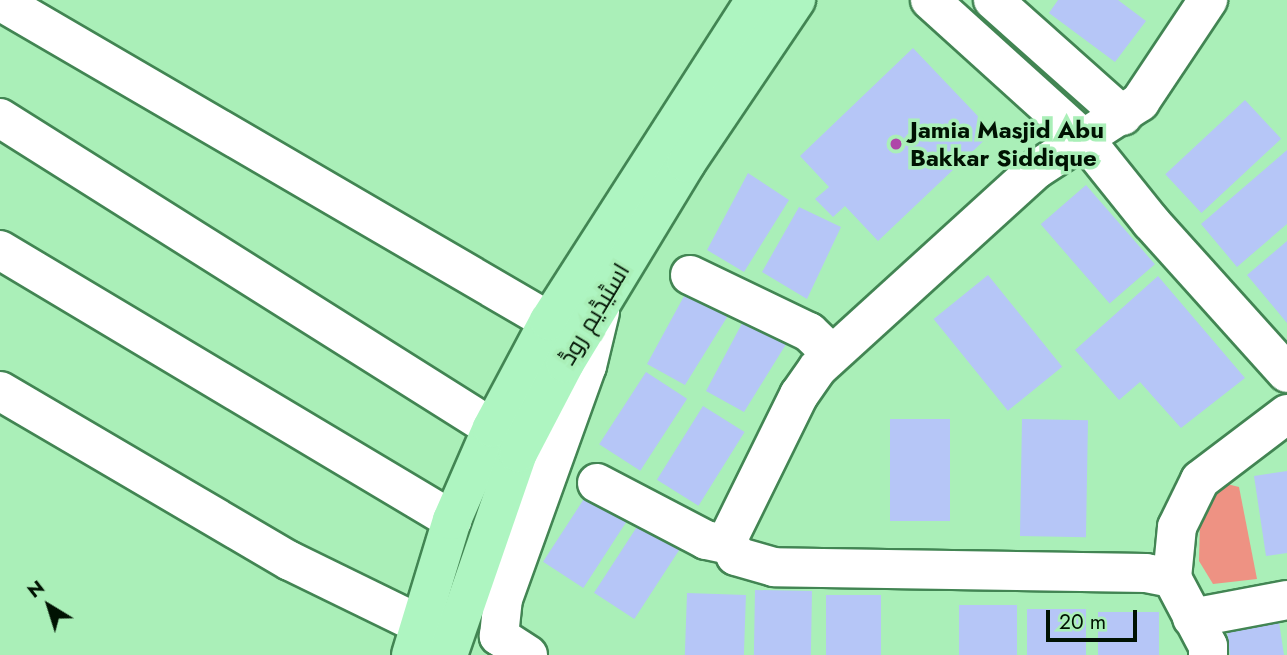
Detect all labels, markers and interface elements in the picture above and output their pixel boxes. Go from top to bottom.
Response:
place label: Jamia Masjid Abu Bakkar Siddique [910,116,1104,172]
marker: Jamia Masjid Abu Bakkar Siddique [888,136,904,152]
street label: اسٹیڈیم روڈ [552,258,636,370]
north arrow [14,571,84,641]
text: N [22,574,50,604]
scale bar [1049,596,1140,640]
text: 20 m [1059,607,1106,637]

